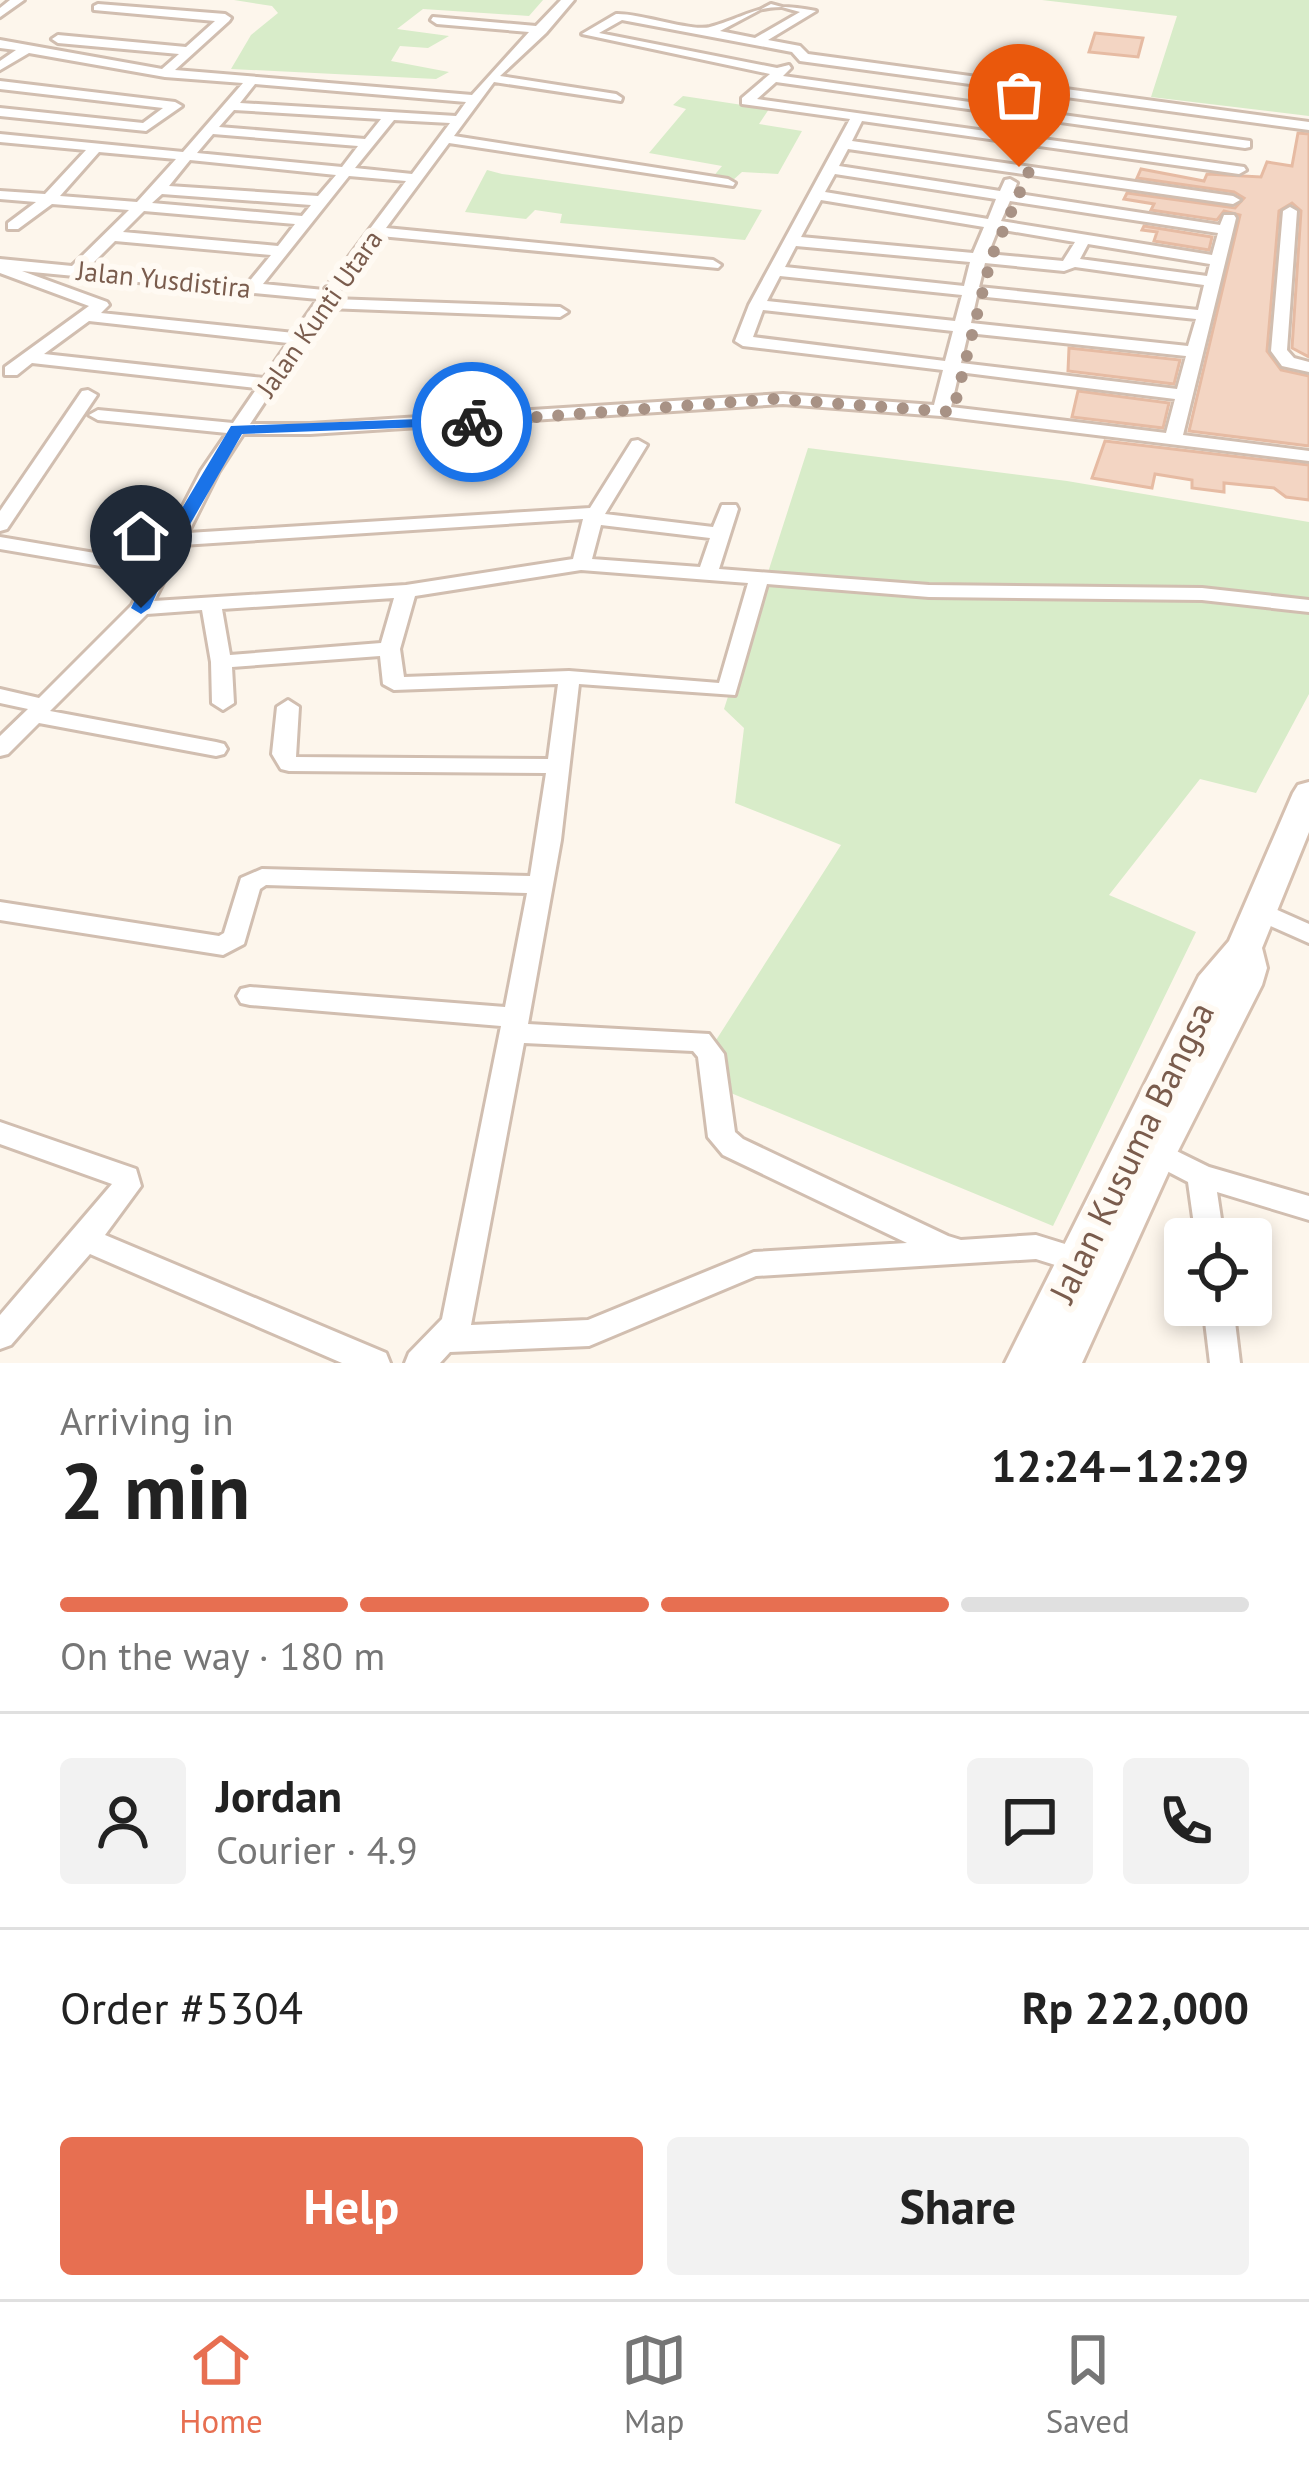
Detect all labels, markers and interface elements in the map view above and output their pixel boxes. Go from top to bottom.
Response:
pin [968,44,1070,167]
icon: bag [986,62,1052,128]
street label: Jalan Kunti Utara [248,223,389,404]
street label: Jalan Yusdistira [74,253,253,305]
courier [412,362,532,482]
icon: bike [439,389,505,455]
pin [90,485,192,608]
icon: home [108,503,174,569]
street label: Jalan Kusuma Bangsa [1037,994,1224,1312]
map controls [1164,1218,1272,1326]
button: locate [1164,1218,1272,1326]
text: Arriving in [60,1395,234,1446]
text: 12:24–12:29 [991,1436,1249,1494]
text: 2 min [60,1440,250,1541]
text: On the way · 180 m [60,1630,385,1681]
button: person [60,1758,186,1884]
button: chat [967,1758,1093,1884]
button: phone [1123,1758,1249,1884]
text: Jordan [216,1766,342,1824]
text: Courier · 4.9 [216,1824,418,1875]
text: Order #5304 [60,1978,303,2036]
text: Rp 222,000 [1022,1978,1249,2036]
button: Help [60,2137,643,2275]
button: Share [667,2137,1249,2275]
tab: Home [179,2327,263,2442]
tab: Map [621,2327,687,2442]
tab: Saved [1046,2327,1130,2442]

